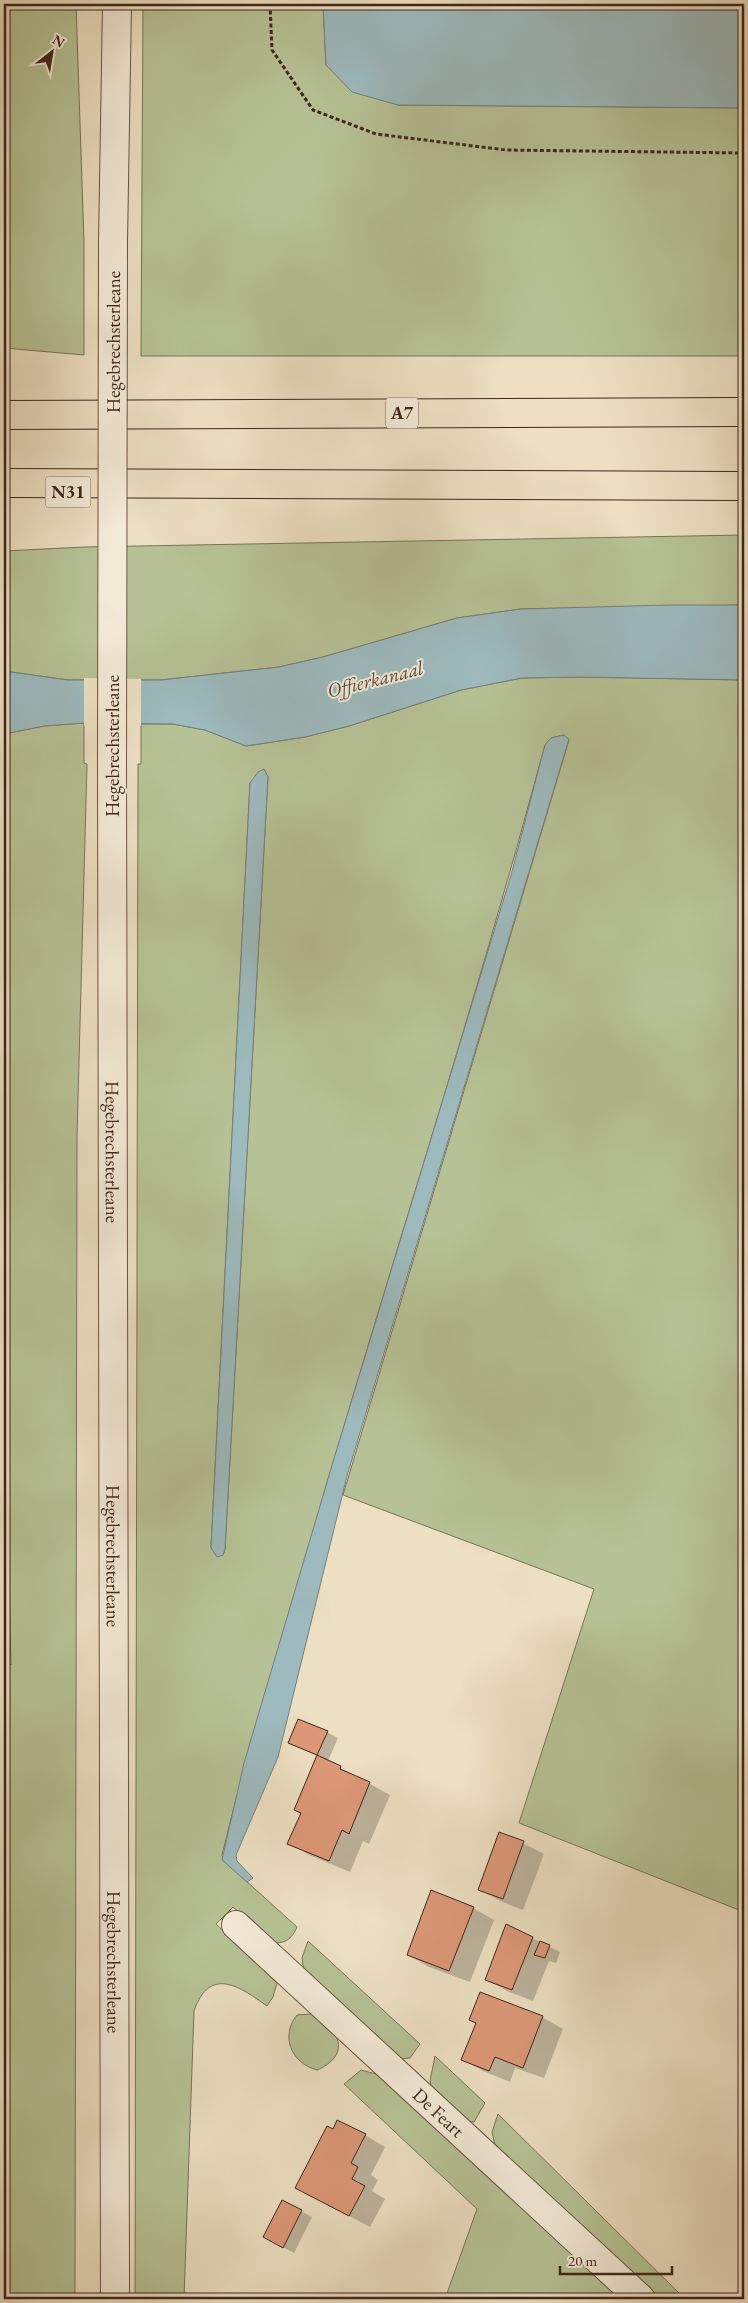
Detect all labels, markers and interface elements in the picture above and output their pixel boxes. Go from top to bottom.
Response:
north arrow [28,28,78,78]
text: N [49,30,69,52]
street label: Hegebrechsterleane [101,271,126,413]
road number: A7 [386,398,418,428]
road number: N31 [46,477,90,508]
water label: Offierkanaal [324,654,427,704]
street label: Hegebrechsterleane [100,675,125,817]
street label: Hegebrechsterleane [100,1081,125,1223]
street label: Hegebrechsterleane [100,1485,126,1627]
street label: Hegebrechsterleane [101,1891,126,2033]
street label: De Feart [407,2082,470,2143]
scale bar [560,2243,673,2275]
text: 20 m [568,2251,597,2270]

